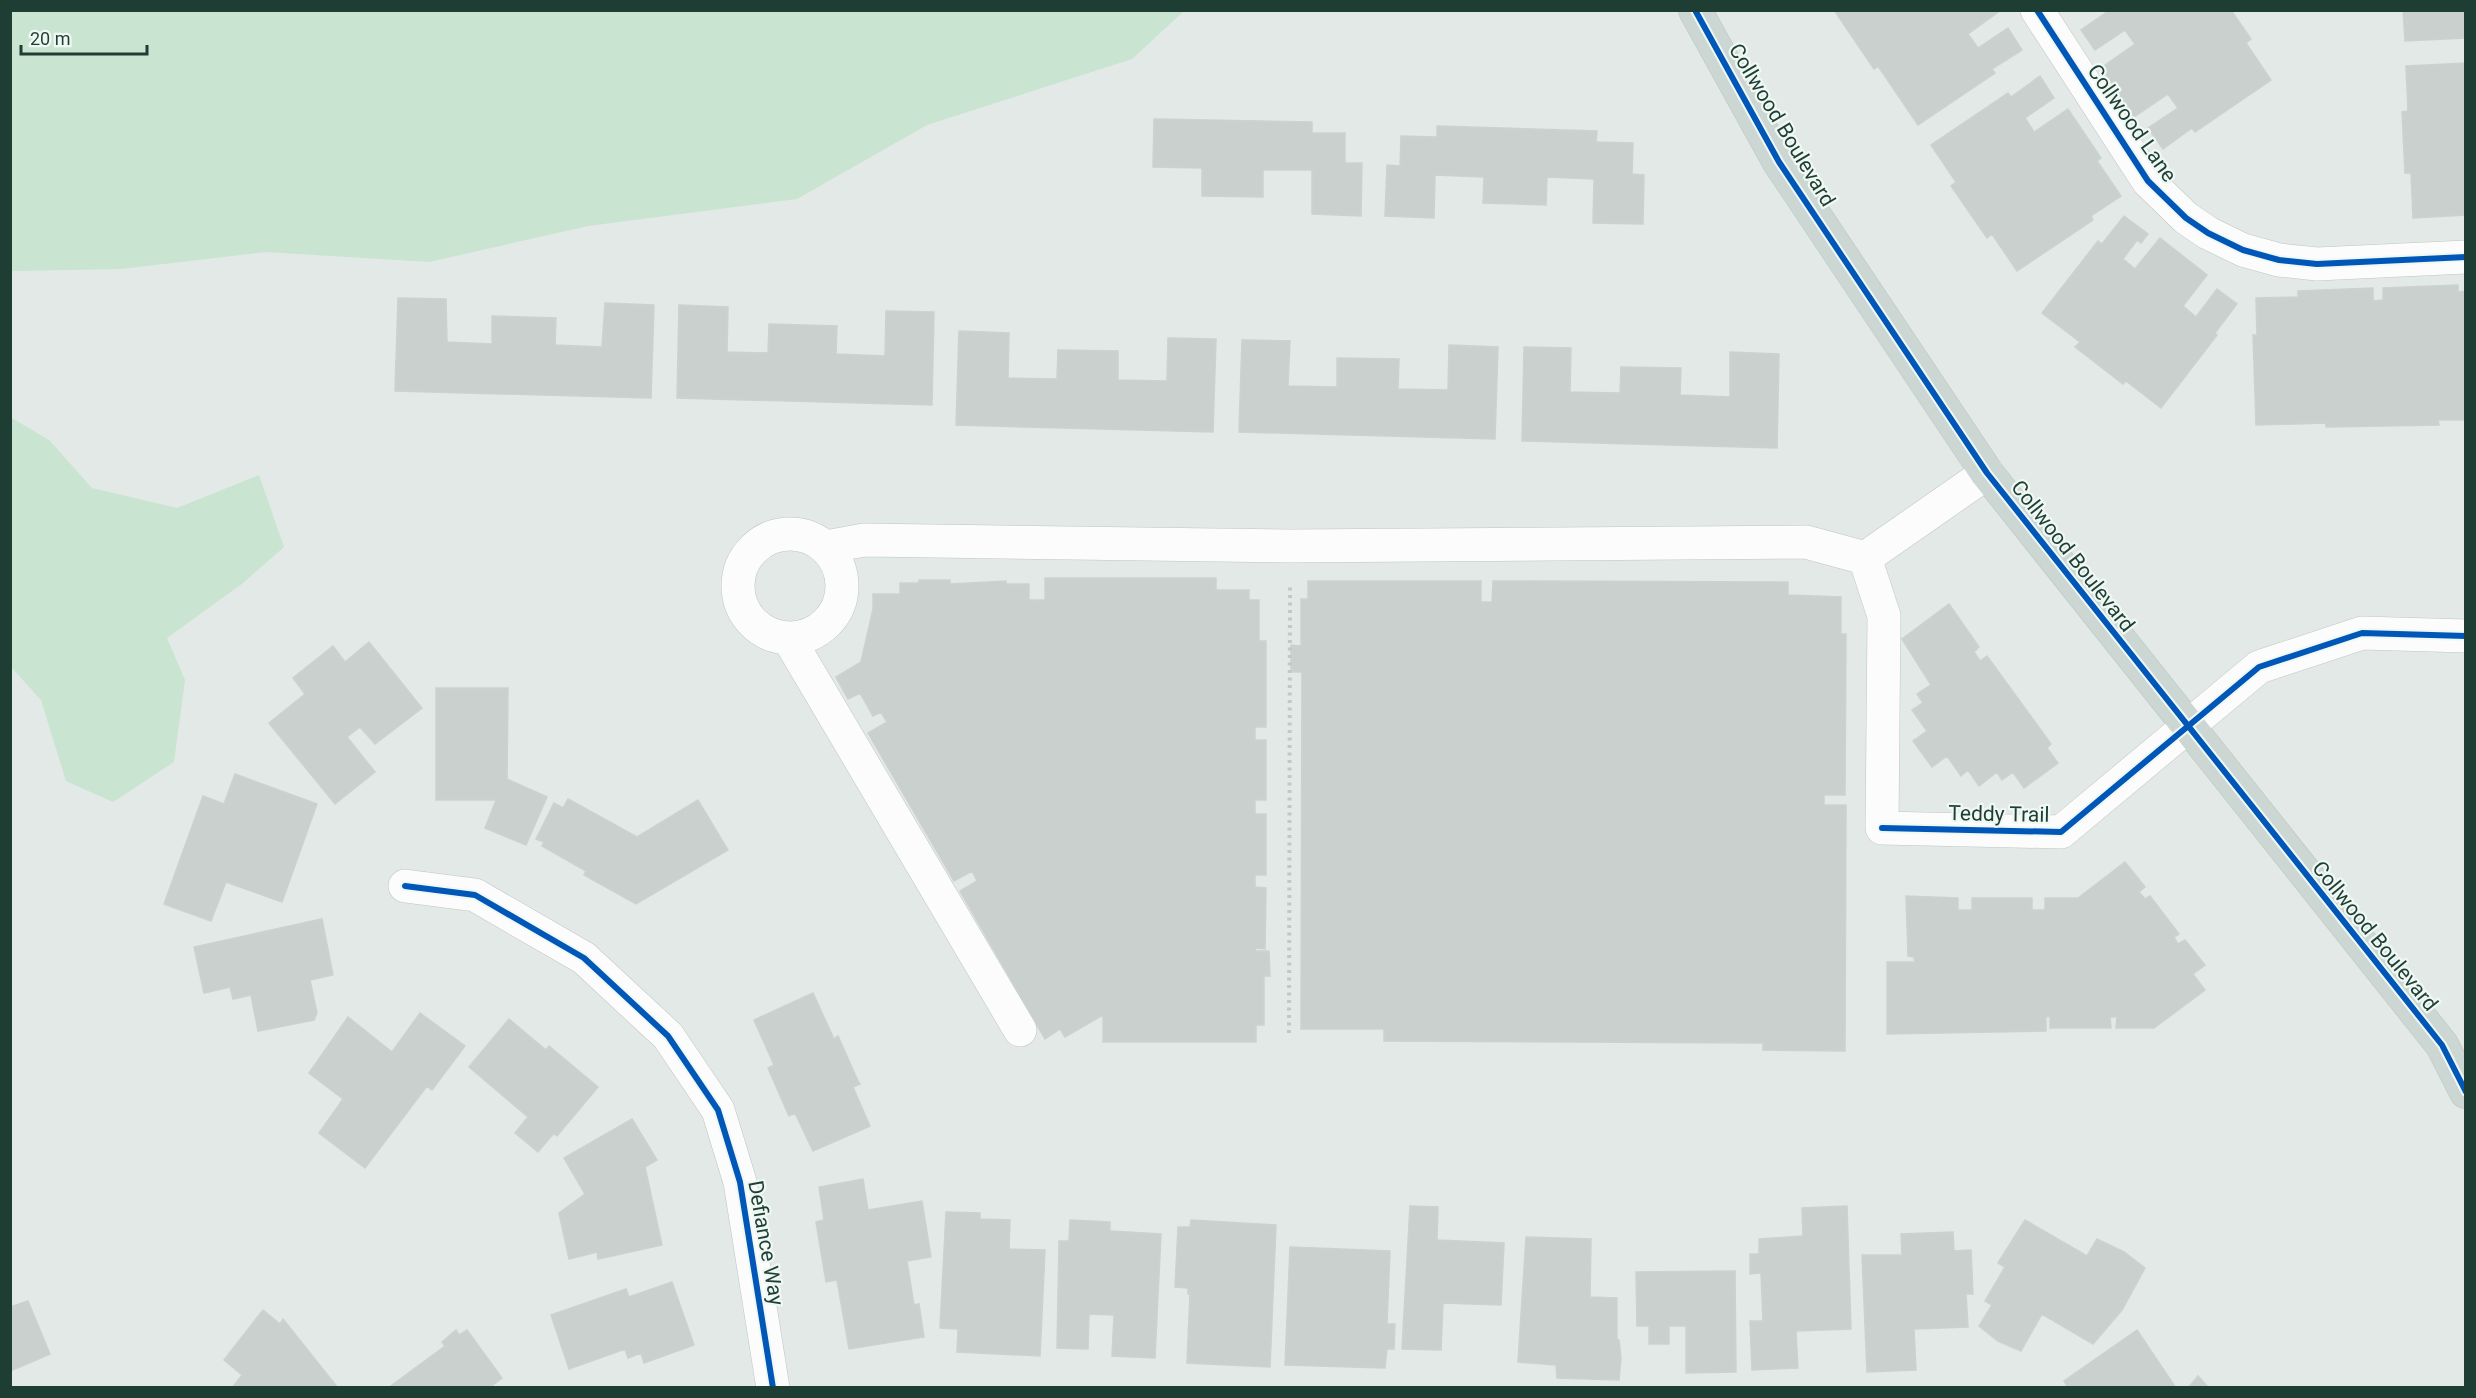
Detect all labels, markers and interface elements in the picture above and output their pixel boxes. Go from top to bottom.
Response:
scale bar [21,18,147,56]
text: 20 m [30,28,70,49]
street label: Collwood Boulevard [1724,39,1840,211]
street label: Collwood Lane [2083,60,2181,186]
street label: Collwood Boulevard [2006,475,2140,637]
street label: Teddy Trail [1948,801,2050,827]
street label: Collwood Boulevard [2307,856,2443,1016]
street label: Defiance Way [743,1179,789,1307]

